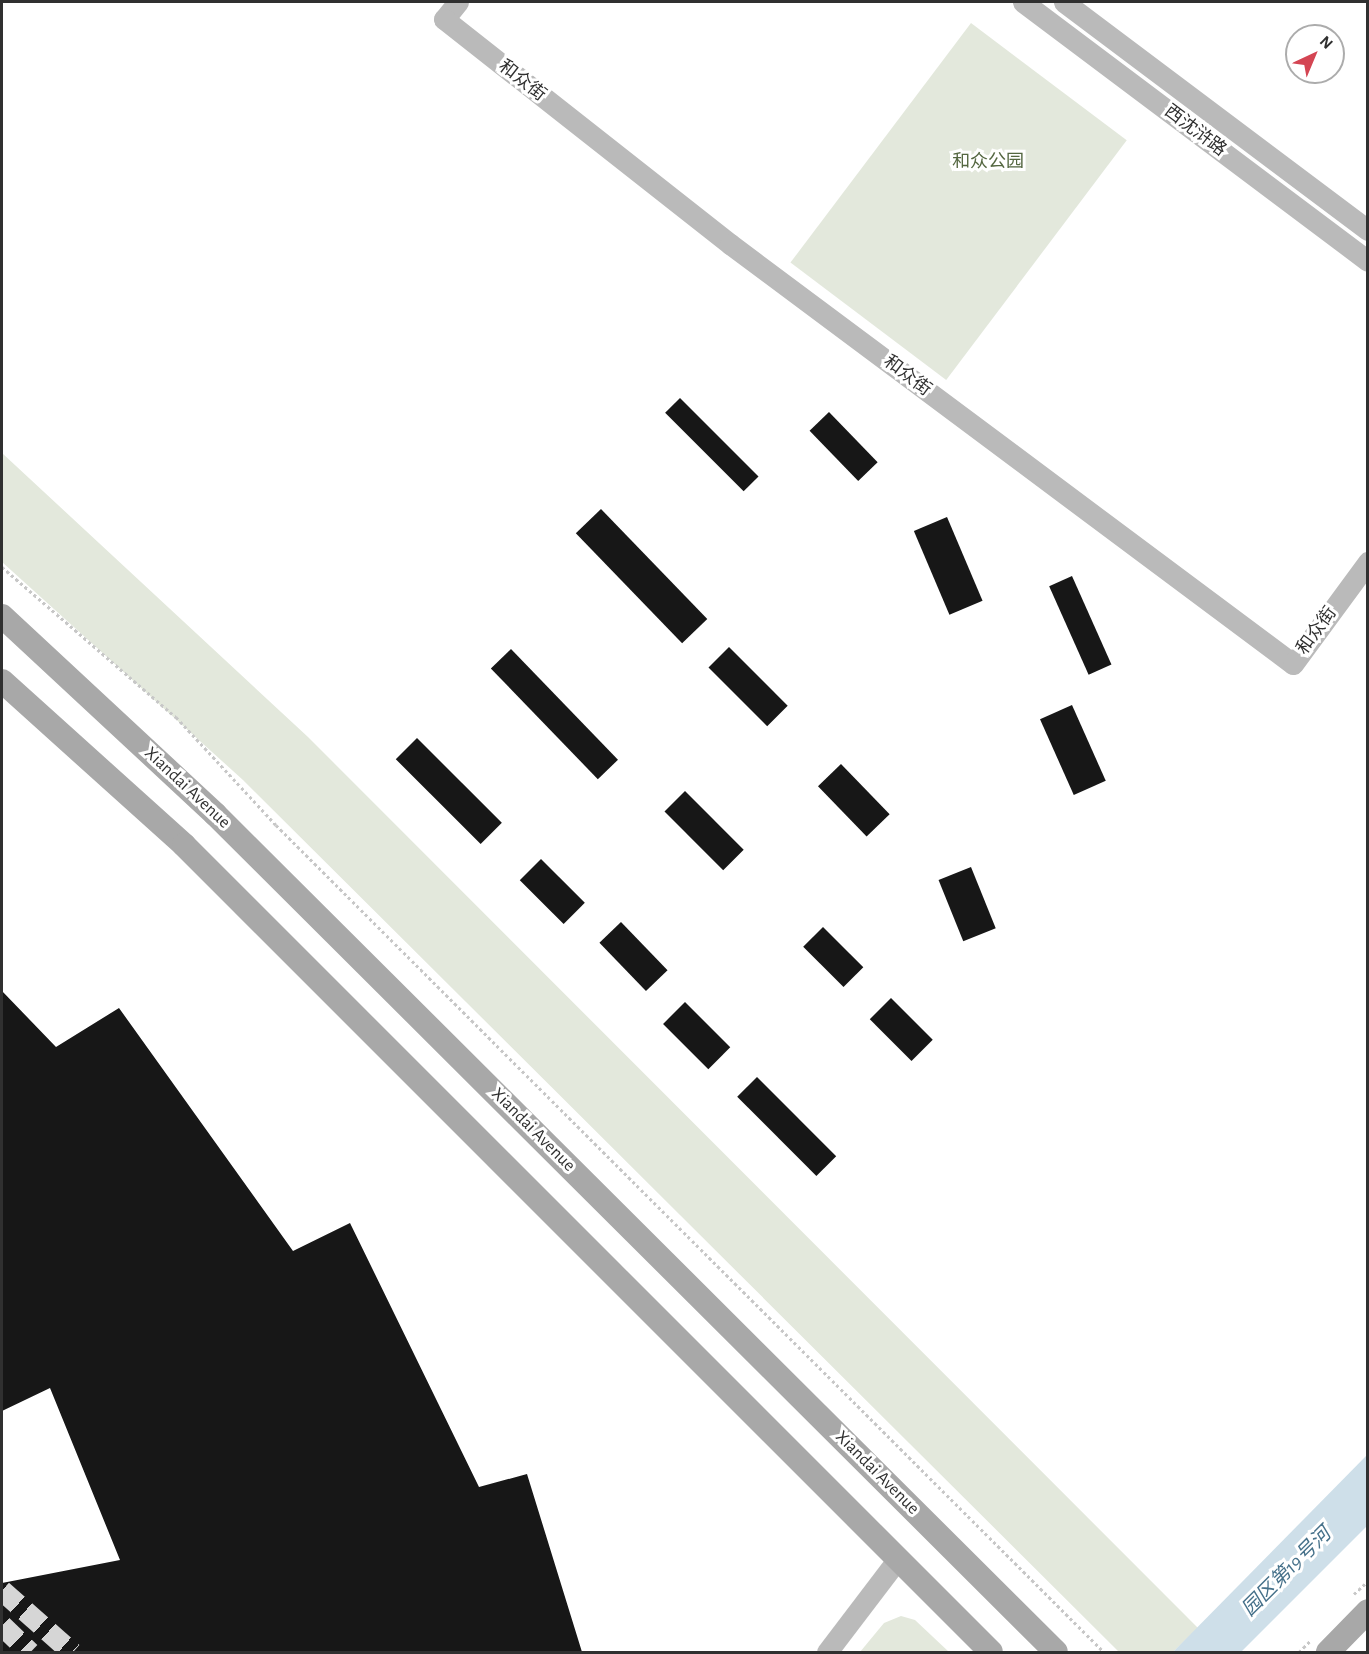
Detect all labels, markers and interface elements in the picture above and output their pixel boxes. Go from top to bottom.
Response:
north arrow [1285,24,1345,84]
text: N [1317,33,1336,52]
street label: 和众街 [494,56,550,106]
street label: 西沈浒路 [1160,101,1230,161]
park label: 和众公园 [952,151,1024,173]
street label: 和众街 [879,351,935,401]
street label: 和众街 [1292,603,1342,659]
street label: Xiandai Avenue [139,743,235,833]
street label: Xiandai Avenue [487,1084,579,1176]
street label: Xiandai Avenue [831,1427,923,1519]
water label: 园区第19号河 [1237,1522,1337,1622]

